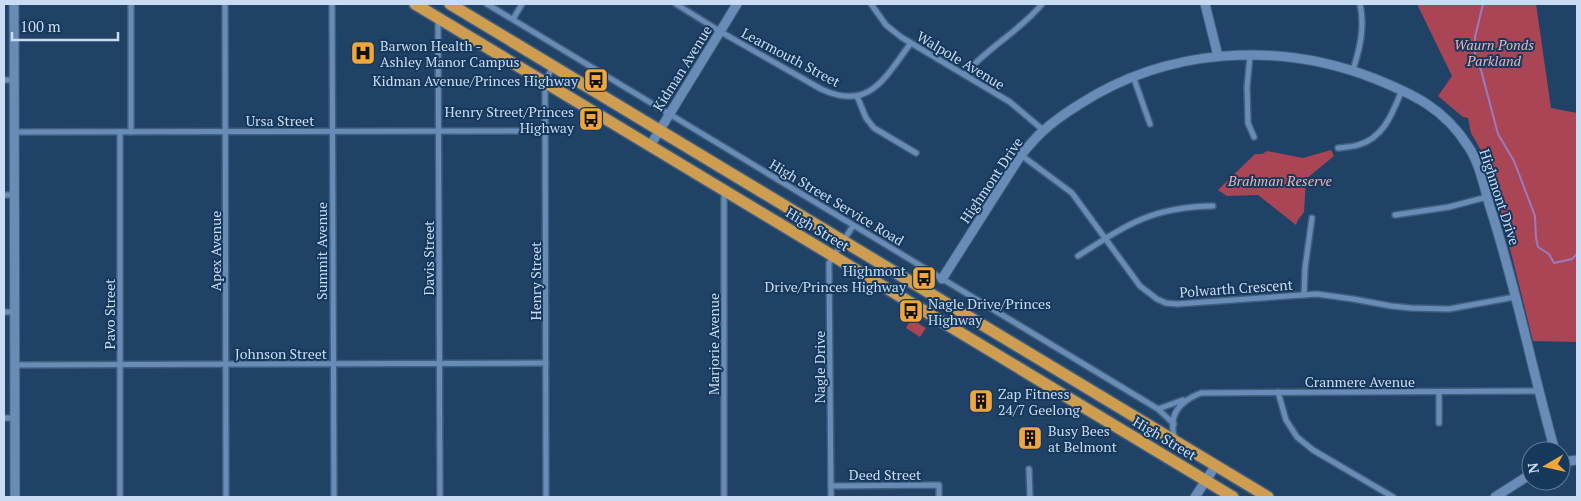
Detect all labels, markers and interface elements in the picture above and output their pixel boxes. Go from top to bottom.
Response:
scale bar [12,10,119,42]
text: 100 m [20,16,61,36]
street label: Kidman Avenue [648,22,716,114]
street label: Learmouth Street [738,23,844,91]
street label: Walpole Avenue [914,26,1008,94]
park label: Waurn Ponds Parkland [1454,35,1534,70]
place label: Barwon Health - Ashley Manor Campus [380,36,520,71]
hospital icon: Barwon Health - Ashley Manor Campus [350,40,376,66]
bus stop icon: Kidman Avenue/Princes Highway [583,67,609,93]
place label: Kidman Avenue/Princes Highway [372,71,579,90]
place label: Henry Street/Princes Highway [445,102,575,137]
bus stop icon: Henry Street/Princes Highway [578,106,604,132]
street label: Ursa Street [246,111,315,130]
street label: Highmont Drive [955,133,1027,227]
street label: Highmont Drive [1475,146,1525,248]
street label: High Street Service Road [767,155,907,249]
park label: Brahman Reserve [1227,171,1333,190]
street label: Summit Avenue [312,202,331,300]
street label: High Street [783,204,853,254]
street label: Apex Avenue [206,211,225,291]
street label: Davis Street [419,220,438,296]
street label: Henry Street [526,241,545,321]
place label: Highmont Drive/Princes Highway [764,261,907,296]
bus stop icon: Highmont Drive/Princes Highway [911,265,937,291]
street label: Polwarth Crescent [1179,275,1294,301]
street label: Pavo Street [100,278,119,349]
street label: Marjorie Avenue [704,293,723,395]
place label: Nagle Drive/Princes Highway [928,294,1051,329]
bus stop icon: Nagle Drive/Princes Highway [898,298,924,324]
street label: Nagle Drive [810,331,829,403]
street label: Johnson Street [235,344,328,363]
street label: Cranmere Avenue [1305,372,1415,391]
place label: Zap Fitness 24/7 Geelong [998,384,1081,419]
building icon: Zap Fitness 24/7 Geelong [968,388,994,414]
street label: High Street [1130,412,1201,465]
place label: Busy Bees at Belmont [1048,421,1118,456]
building icon: Busy Bees at Belmont [1017,425,1043,451]
north arrow [1521,441,1571,491]
text: N [1522,461,1543,475]
street label: Deed Street [849,465,922,484]

